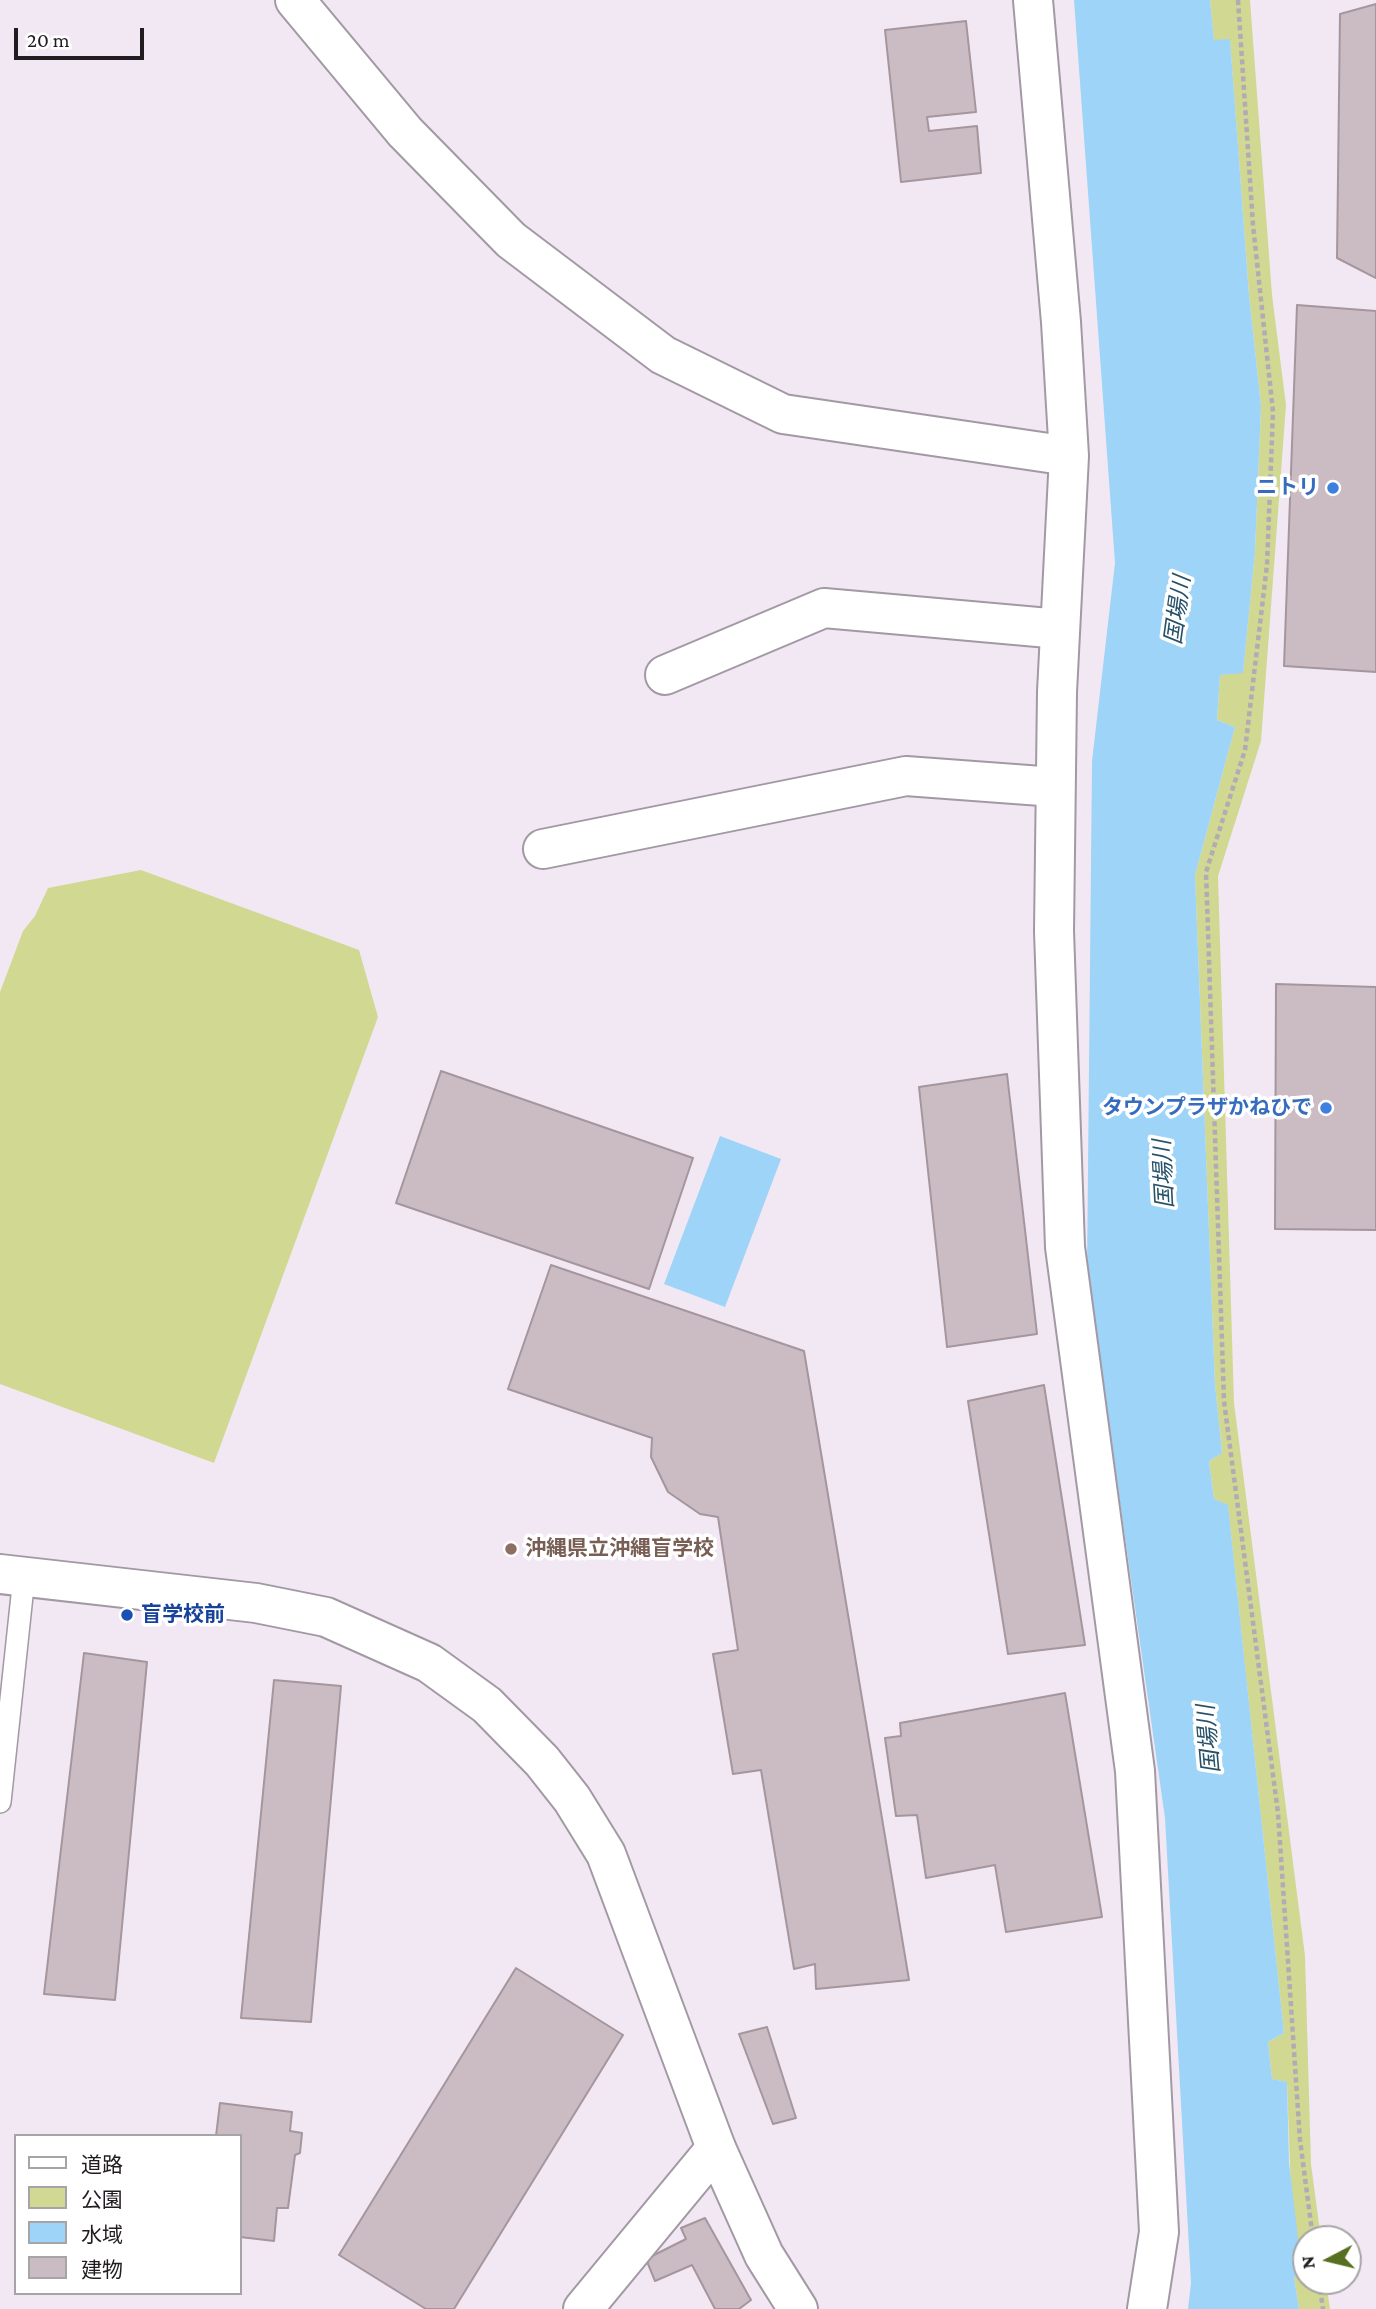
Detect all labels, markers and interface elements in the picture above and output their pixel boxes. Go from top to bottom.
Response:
scale bar [18,14,147,58]
text: 20 m [27,28,70,52]
place label: ニトリ [1256,475,1319,501]
marker: ニトリ [1325,480,1341,496]
water label: 国場川 [1160,574,1196,646]
place label: タウンプラザかねひで [1102,1095,1312,1121]
marker: タウンプラザかねひで [1318,1100,1334,1116]
water label: 国場川 [1148,1139,1180,1209]
place label: 沖縄県立沖縄盲学校 [525,1536,714,1562]
marker: 沖縄県立沖縄盲学校 [503,1541,519,1557]
place label: 盲学校前 [141,1602,225,1628]
marker: 盲学校前 [119,1607,135,1623]
water label: 国場川 [1192,1703,1226,1775]
legend [14,2134,242,2295]
text: 道路 [81,2153,123,2177]
text: 公園 [81,2188,123,2212]
text: 水域 [81,2223,123,2247]
north arrow [1292,2225,1362,2295]
text: N [1296,2255,1319,2270]
text: 建物 [81,2258,123,2282]

